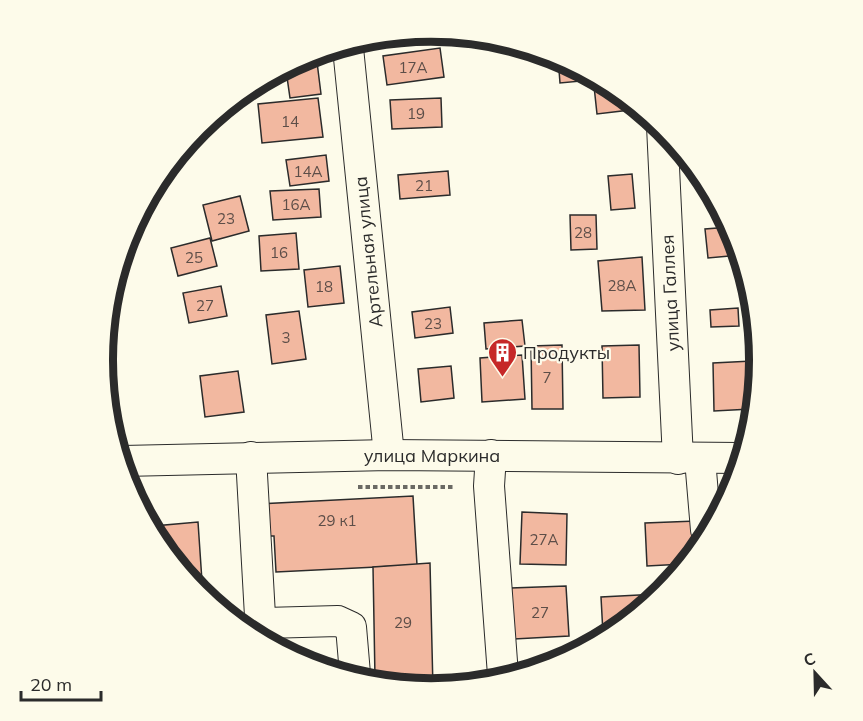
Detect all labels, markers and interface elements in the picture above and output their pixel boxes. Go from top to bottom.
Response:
house number: 17А [398,58,428,77]
house number: 19 [407,104,425,123]
house number: 14 [281,112,299,131]
house number: 14А [293,162,323,181]
street label: Артельная улица [349,175,387,329]
house number: 21 [415,176,433,195]
house number: 16А [281,195,311,214]
house number: 23 [217,209,235,228]
house number: 28 [574,223,592,242]
street label: улица Галлея [655,234,685,352]
house number: 16 [270,243,288,262]
house number: 25 [185,248,203,267]
house number: 28А [607,276,637,295]
house number: 18 [315,277,333,296]
house number: 27 [196,296,214,315]
house number: 23 [424,314,442,333]
house number: 3 [281,328,291,347]
building icon: Продукты [486,336,518,378]
place label: Продукты [523,341,610,364]
house number: 7 [542,368,552,387]
street label: улица Маркина [364,444,500,467]
house number: 29 к1 [318,511,357,530]
house number: 27А [529,530,559,549]
house number: 27 [531,603,549,622]
house number: 29 [394,613,412,632]
north arrow [785,643,845,703]
text: С [801,648,818,670]
scale bar [21,664,100,702]
text: 20 m [30,673,72,696]

